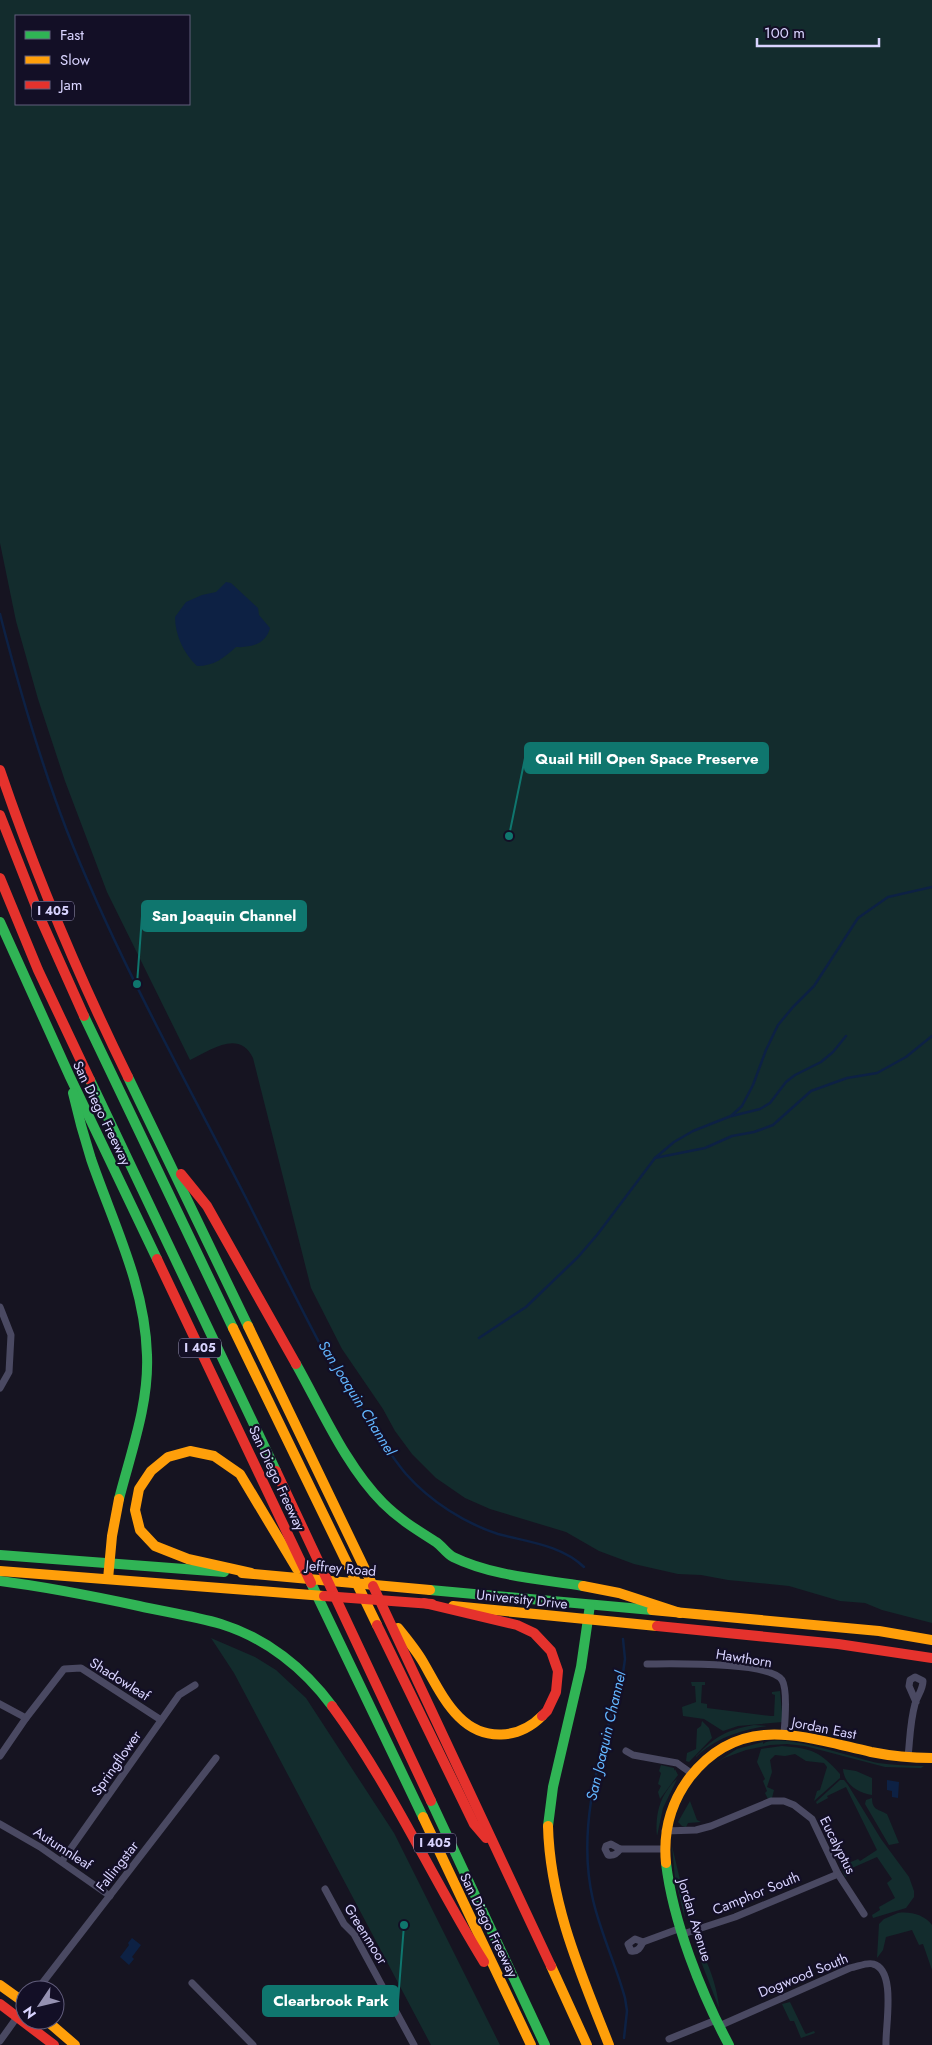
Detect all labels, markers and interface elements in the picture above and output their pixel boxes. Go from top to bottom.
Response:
legend [15,15,190,105]
scale bar [757,15,880,47]
text: 100 m [764,22,805,44]
text: Fast [60,24,84,46]
text: Slow [60,49,91,71]
text: Jam [58,74,83,96]
callout: Quail Hill Open Space Preserve [525,743,768,773]
text: Quail Hill Open Space Preserve [535,748,759,770]
road number: I 405 [32,901,74,920]
callout: San Joaquin Channel [142,901,306,931]
text: San Joaquin Channel [152,905,296,927]
street label: San Diego Freeway [68,1057,136,1169]
water label: San Joaquin Channel [313,1336,402,1460]
road number: I 405 [179,1339,221,1358]
street label: San Diego Freeway [244,1422,311,1535]
street label: Jeffrey Road [303,1555,377,1581]
street label: University Drive [475,1584,569,1614]
street label: Hawthorn [714,1644,774,1672]
street label: Shadowleaf [86,1653,155,1706]
water label: San Joaquin Channel [580,1669,632,1803]
street label: Jordan East [788,1712,859,1744]
street label: Springflower [86,1726,146,1800]
street label: Eucalyptus [815,1813,861,1878]
street label: Autumnleaf [30,1822,97,1875]
road number: I 405 [414,1834,456,1852]
street label: Fallingstar [91,1836,143,1896]
street label: Camphor South [709,1866,803,1920]
street label: San Diego Freeway [455,1869,523,1981]
street label: Jordan Avenue [672,1874,717,1964]
street label: Greenmoor [339,1900,393,1968]
street label: Dogwood South [755,1948,851,2002]
north arrow [15,1980,65,2030]
callout: Clearbrook Park [263,1986,398,2016]
text: Clearbrook Park [273,1990,389,2012]
text: N [18,2002,41,2023]

